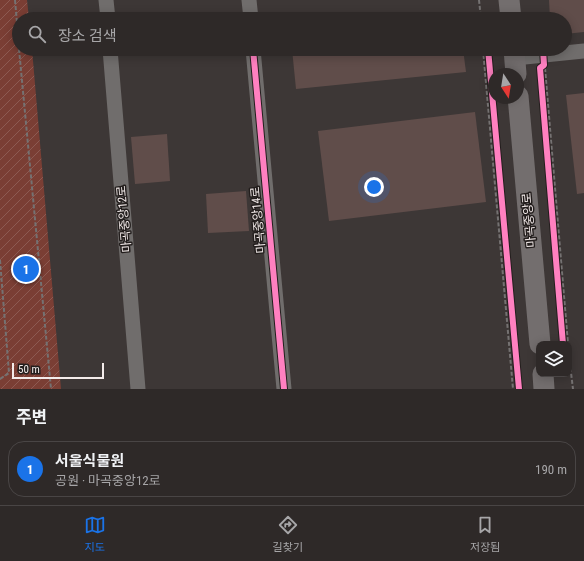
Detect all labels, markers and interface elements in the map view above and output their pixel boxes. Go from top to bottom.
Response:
search box [12,12,572,56]
icon: search [26,23,48,45]
text: 장소 검색 [58,27,117,45]
north arrow [488,68,524,104]
your location [364,177,384,197]
street label: 마곡중앙12로 [114,185,134,253]
street label: 마곡중앙14로 [248,186,268,254]
street label: 마곡중앙로 [520,192,538,248]
pin: 1 [13,254,39,284]
map controls [536,341,572,377]
button: layers [536,341,572,377]
scale bar [12,361,104,380]
text: 50 m [18,363,40,376]
text: 주변 [16,407,47,427]
text: 서울식물원 [55,452,124,470]
text: 1 [27,462,33,477]
text: 190 m [535,462,567,477]
text: 공원 · 마곡중앙12로 [55,473,161,488]
tab: 지도 [84,514,106,554]
tab: 길찾기 [273,514,303,554]
tab: 저장됨 [470,514,500,554]

